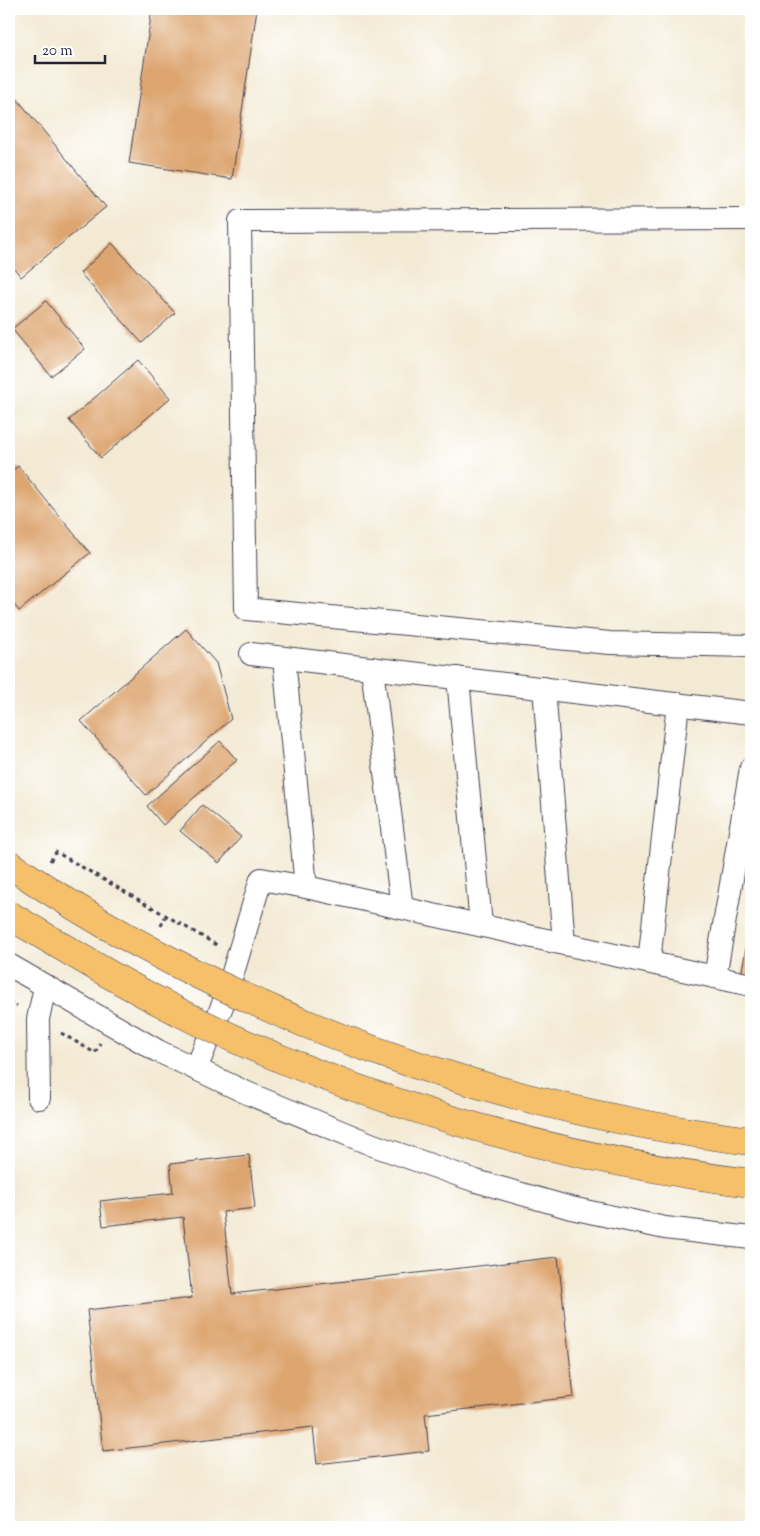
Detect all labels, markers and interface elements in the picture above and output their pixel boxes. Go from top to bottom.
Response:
scale bar [35,32,105,64]
text: 20 m [42,41,73,62]

